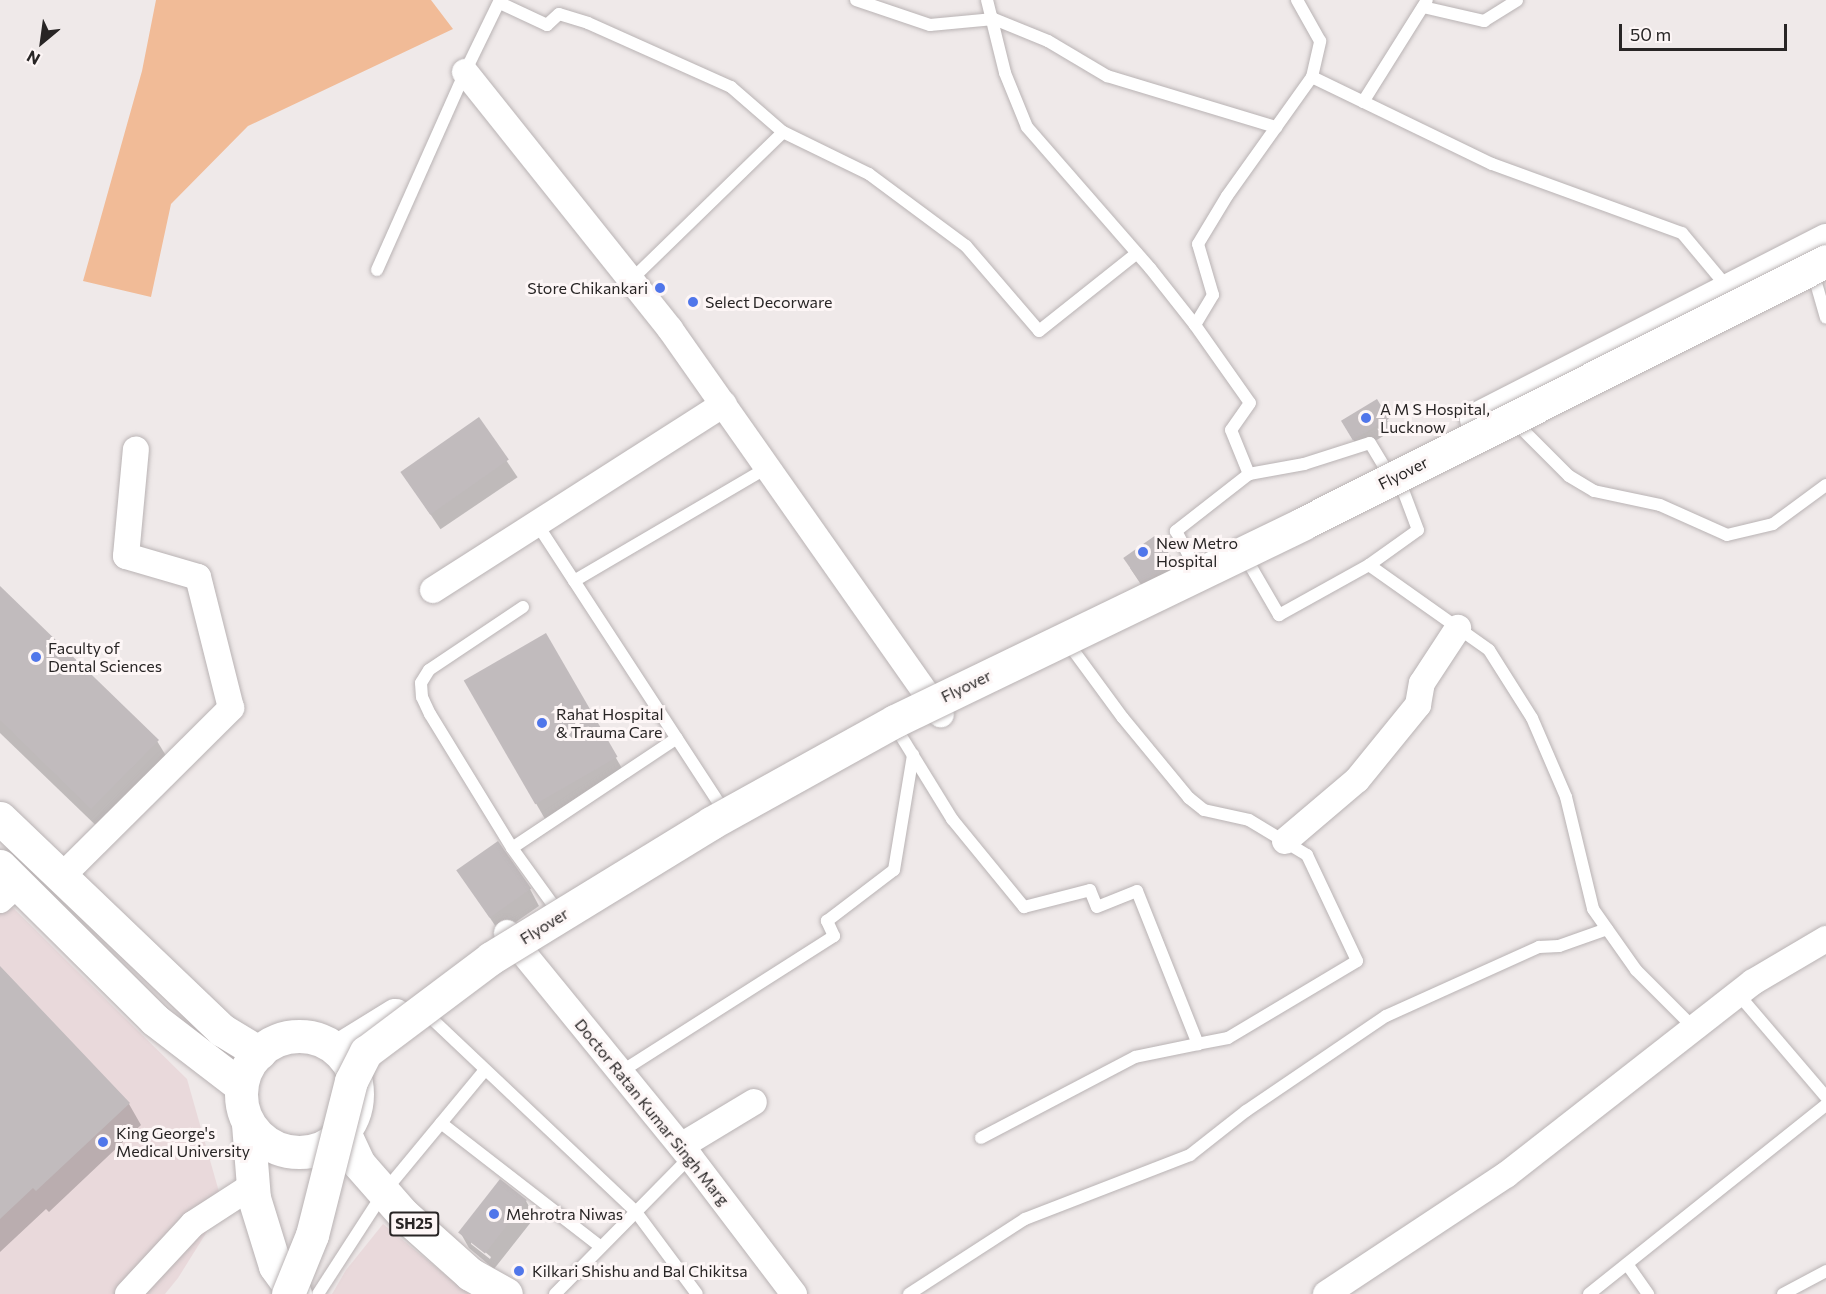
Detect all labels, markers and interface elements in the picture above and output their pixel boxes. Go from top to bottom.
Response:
north arrow [12,12,72,72]
scale bar [1622,12,1790,50]
text: 50 m [1630,23,1671,45]
text: N [23,47,43,69]
place label: Store Chikankari [527,278,648,298]
marker: Store Chikankari [653,281,667,295]
place label: Select Decorware [705,292,833,312]
marker: Select Decorware [686,295,700,309]
place label: A M S Hospital, Lucknow [1380,399,1490,437]
marker: A M S Hospital, Lucknow [1357,409,1375,427]
street label: Flyover [1375,452,1431,494]
place label: New Metro Hospital [1156,533,1238,571]
marker: New Metro Hospital [1134,543,1152,561]
place label: Faculty of Dental Sciences [48,638,162,676]
marker: Faculty of Dental Sciences [29,650,43,664]
street label: Flyover [938,666,994,706]
place label: Rahat Hospital & Trauma Care [556,704,663,742]
marker: Rahat Hospital & Trauma Care [533,714,551,732]
street label: Flyover [516,904,572,948]
street label: Doctor Ratan Kumar Singh Marg [571,1015,733,1209]
place label: King George's Medical University [116,1123,250,1161]
marker: King George's Medical University [94,1133,112,1151]
place label: Mehrotra Niwas [506,1204,623,1224]
marker: Mehrotra Niwas [487,1207,501,1221]
road number: SH25 [388,1212,440,1236]
place label: Kilkari Shishu and Bal Chikitsa [532,1261,748,1281]
marker: Kilkari Shishu and Bal Chikitsa [510,1262,528,1280]

